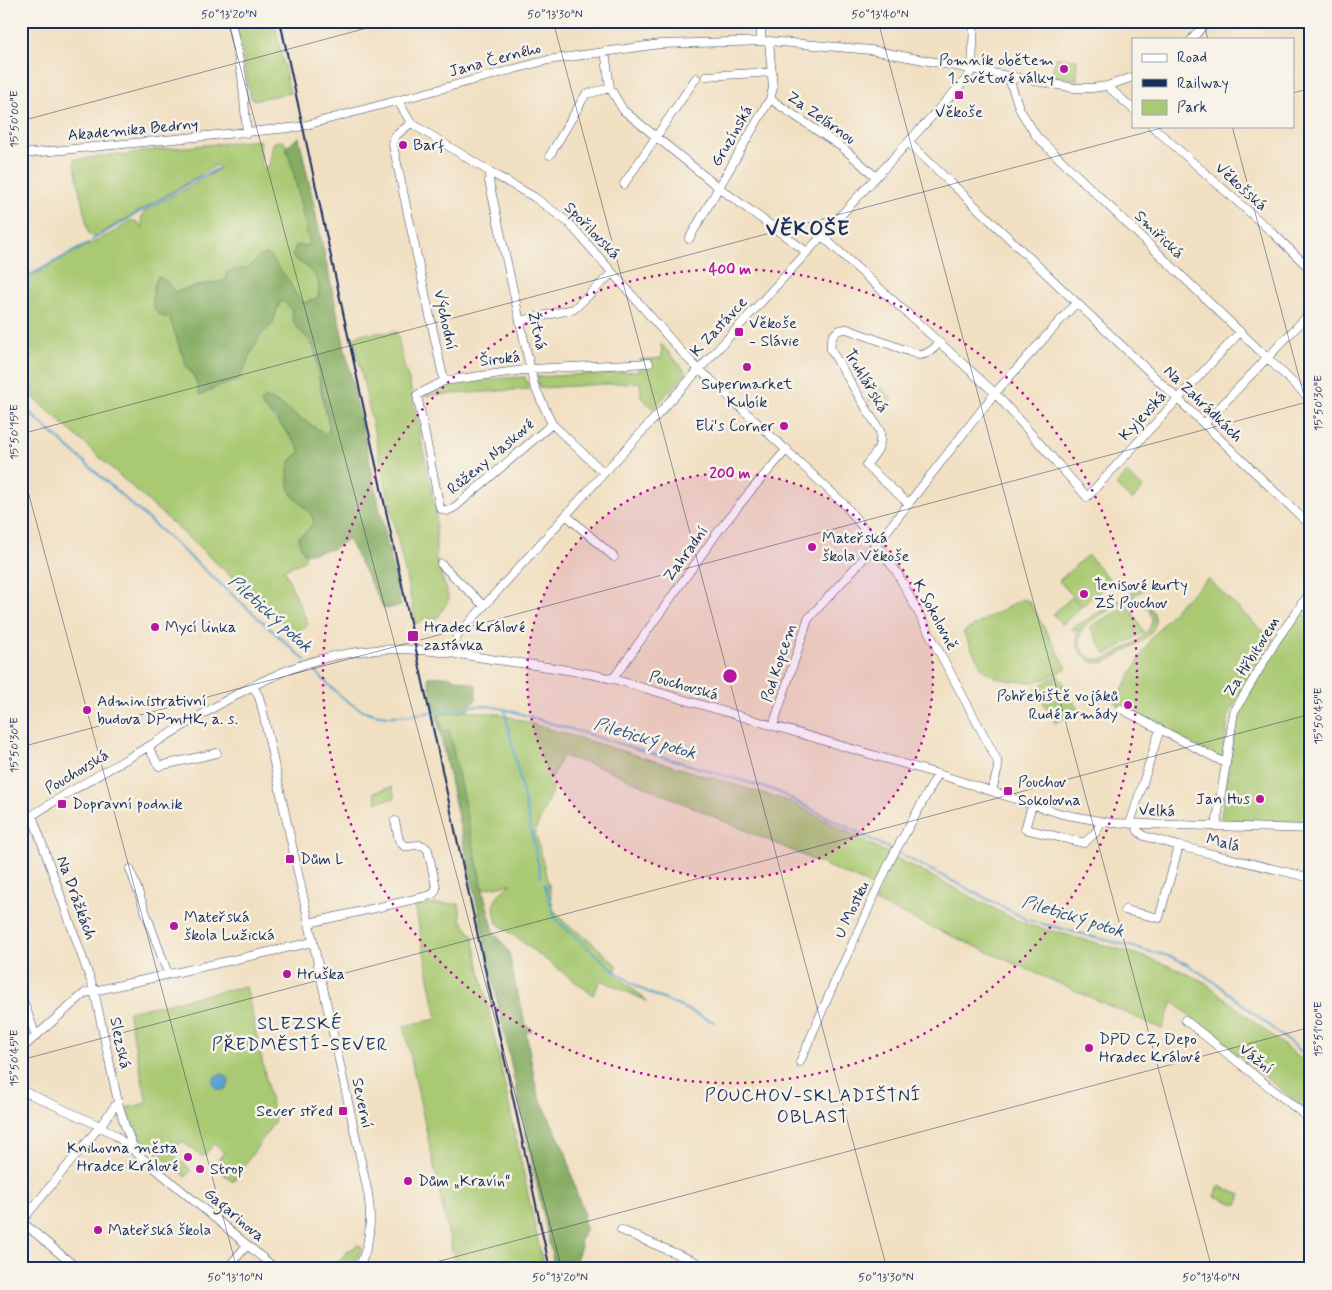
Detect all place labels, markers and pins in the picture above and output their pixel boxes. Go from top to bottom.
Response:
place label: Pomník obětem 1. světové války [939,50,1054,89]
marker: Pomník obětem 1. světové války [1058,63,1070,75]
marker: Věkoše [953,89,965,101]
place label: Věkoše [935,102,983,123]
place label: Barf [413,135,444,156]
marker: Barf [397,139,409,151]
place label: Věkoše - Slávie [749,313,799,352]
marker: Věkoše - Slávie [733,326,745,338]
marker: Supermarket Kubík [741,361,753,373]
place label: Supermarket Kubík [701,374,793,413]
place label: Eli's Corner [695,416,774,437]
marker: Eli's Corner [778,420,790,432]
place label: Mateřská škola Věkoše [822,528,909,567]
marker: Mateřská škola Věkoše [806,541,818,553]
place label: Tenisové kurty ZŠ Pouchov [1094,575,1188,614]
marker: Tenisové kurty ZŠ Pouchov [1078,588,1090,600]
place label: Mycí linka [165,617,236,638]
place label: Hradec Králové zastávka [424,617,525,656]
marker: Mycí linka [149,621,161,633]
marker: Hradec Králové zastávka [406,629,420,643]
centre of rings [721,667,739,685]
place label: Pohřebiště vojáků Rudé armády [997,686,1118,725]
place label: Administrativní budova DPmHK, a. s. [97,691,238,730]
marker: Pohřebiště vojáků Rudé armády [1122,699,1134,711]
marker: Administrativní budova DPmHK, a. s. [81,704,93,716]
place label: Pouchov Sokolovna [1018,772,1081,811]
marker: Pouchov Sokolovna [1002,785,1014,797]
place label: Jan Hus [1196,789,1250,810]
marker: Jan Hus [1254,793,1266,805]
place label: Dopravní podnik [72,794,183,815]
marker: Dopravní podnik [56,798,68,810]
place label: Dům L [300,849,344,870]
marker: Dům L [284,853,296,865]
place label: Mateřská škola Lužická [184,907,275,946]
marker: Mateřská škola Lužická [168,920,180,932]
place label: Hruška [297,964,345,985]
marker: Hruška [281,968,293,980]
place label: DPD CZ, Depo Hradec Králové [1099,1029,1200,1068]
marker: DPD CZ, Depo Hradec Králové [1083,1042,1095,1054]
place label: Sever střed [256,1101,333,1122]
marker: Sever střed [337,1105,349,1117]
place label: Knihovna města Hradce Králové [67,1138,178,1177]
marker: Knihovna města Hradce Králové [182,1151,194,1163]
place label: Strop [210,1159,244,1180]
marker: Strop [194,1163,206,1175]
place label: Dům „Kravín“ [418,1171,511,1192]
marker: Dům „Kravín“ [402,1175,414,1187]
place label: Mateřská škola [108,1220,211,1241]
marker: Mateřská škola [92,1224,104,1236]

